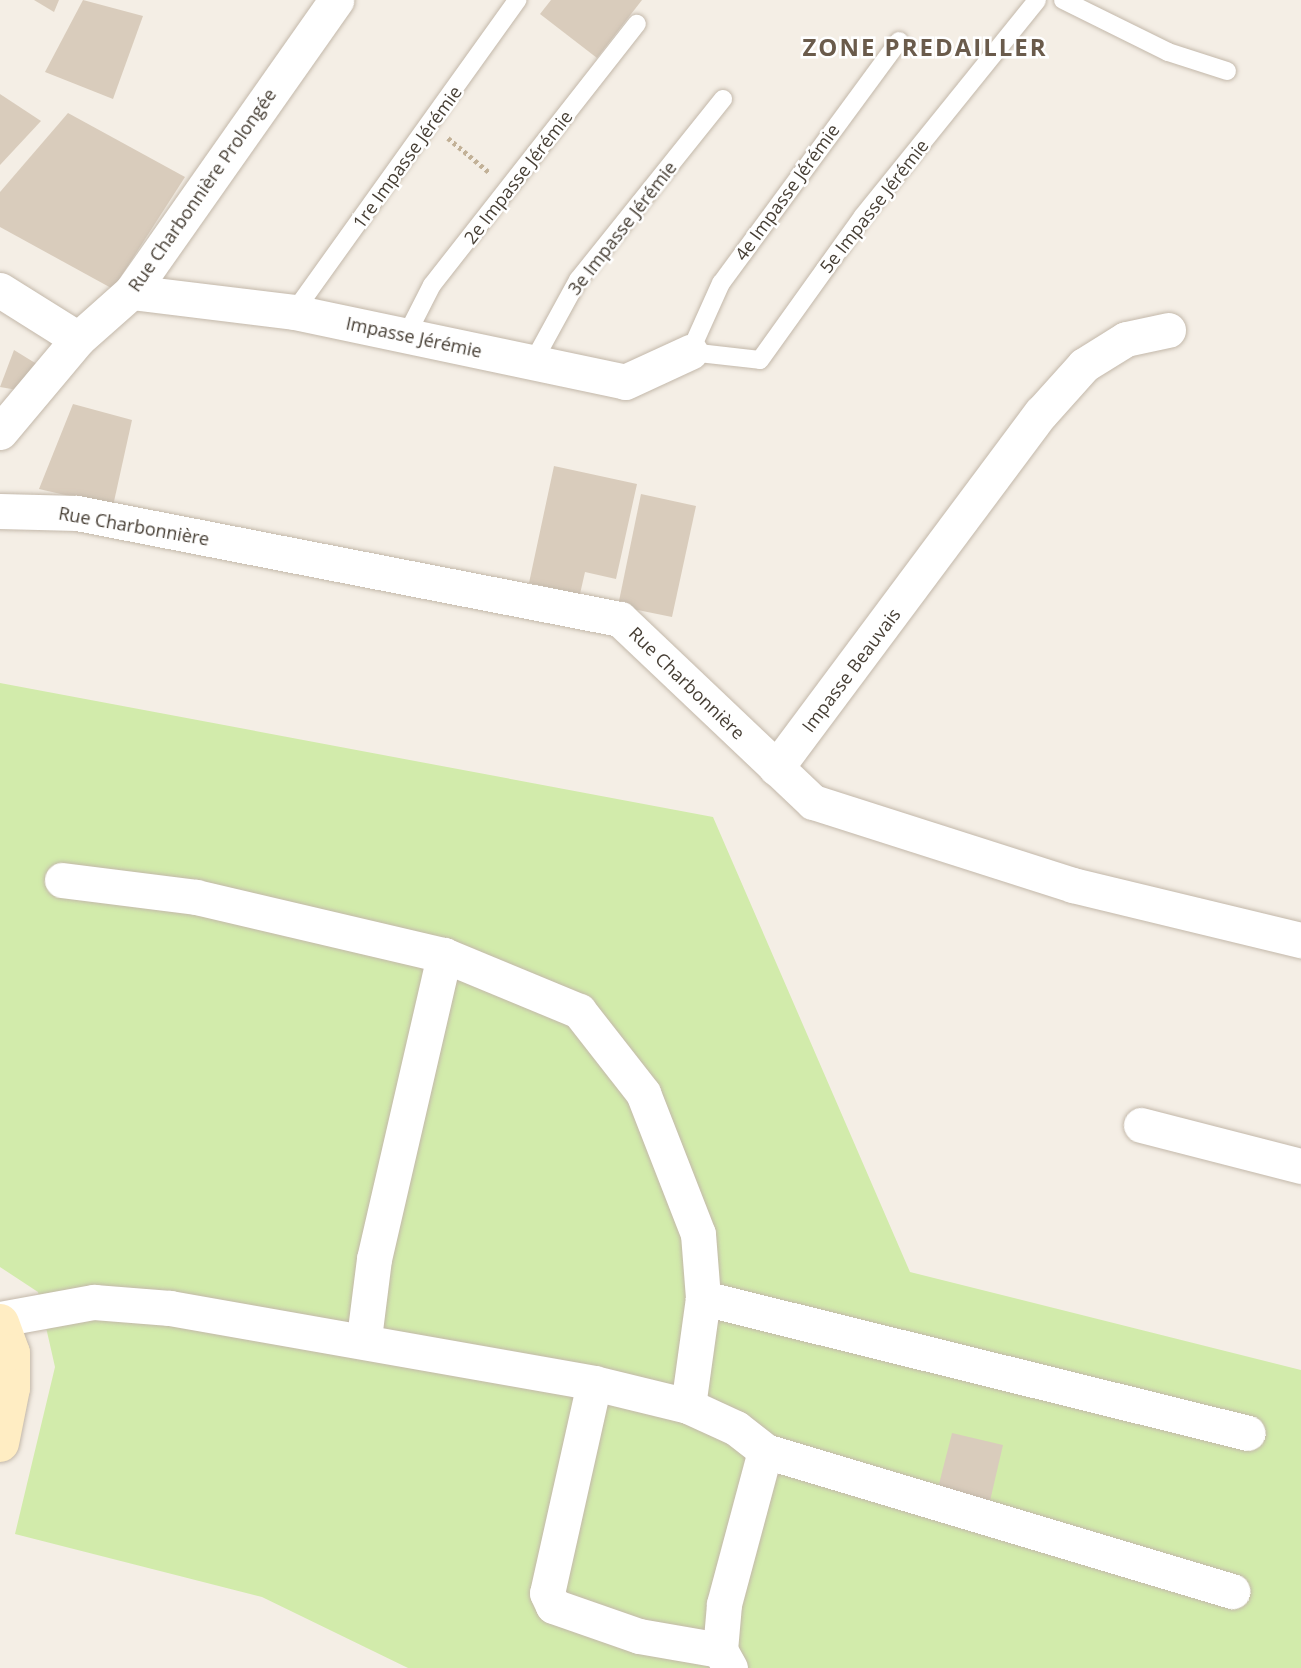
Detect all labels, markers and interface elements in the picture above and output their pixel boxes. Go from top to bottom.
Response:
district label: ZONE PREDAILLER [804,33,1046,61]
street label: 1re Impasse Jérémie [348,82,466,232]
street label: Rue Charbonnière Prolongée [124,84,280,296]
street label: 2e Impasse Jérémie [459,106,577,248]
street label: 4e Impasse Jérémie [730,120,844,264]
street label: 5e Impasse Jérémie [815,135,933,277]
street label: 3e Impasse Jérémie [563,157,681,299]
street label: Impasse Jérémie [344,312,484,362]
street label: Rue Charbonnière [57,502,211,550]
street label: Impasse Beauvais [797,604,905,736]
street label: Rue Charbonnière [625,622,749,744]

